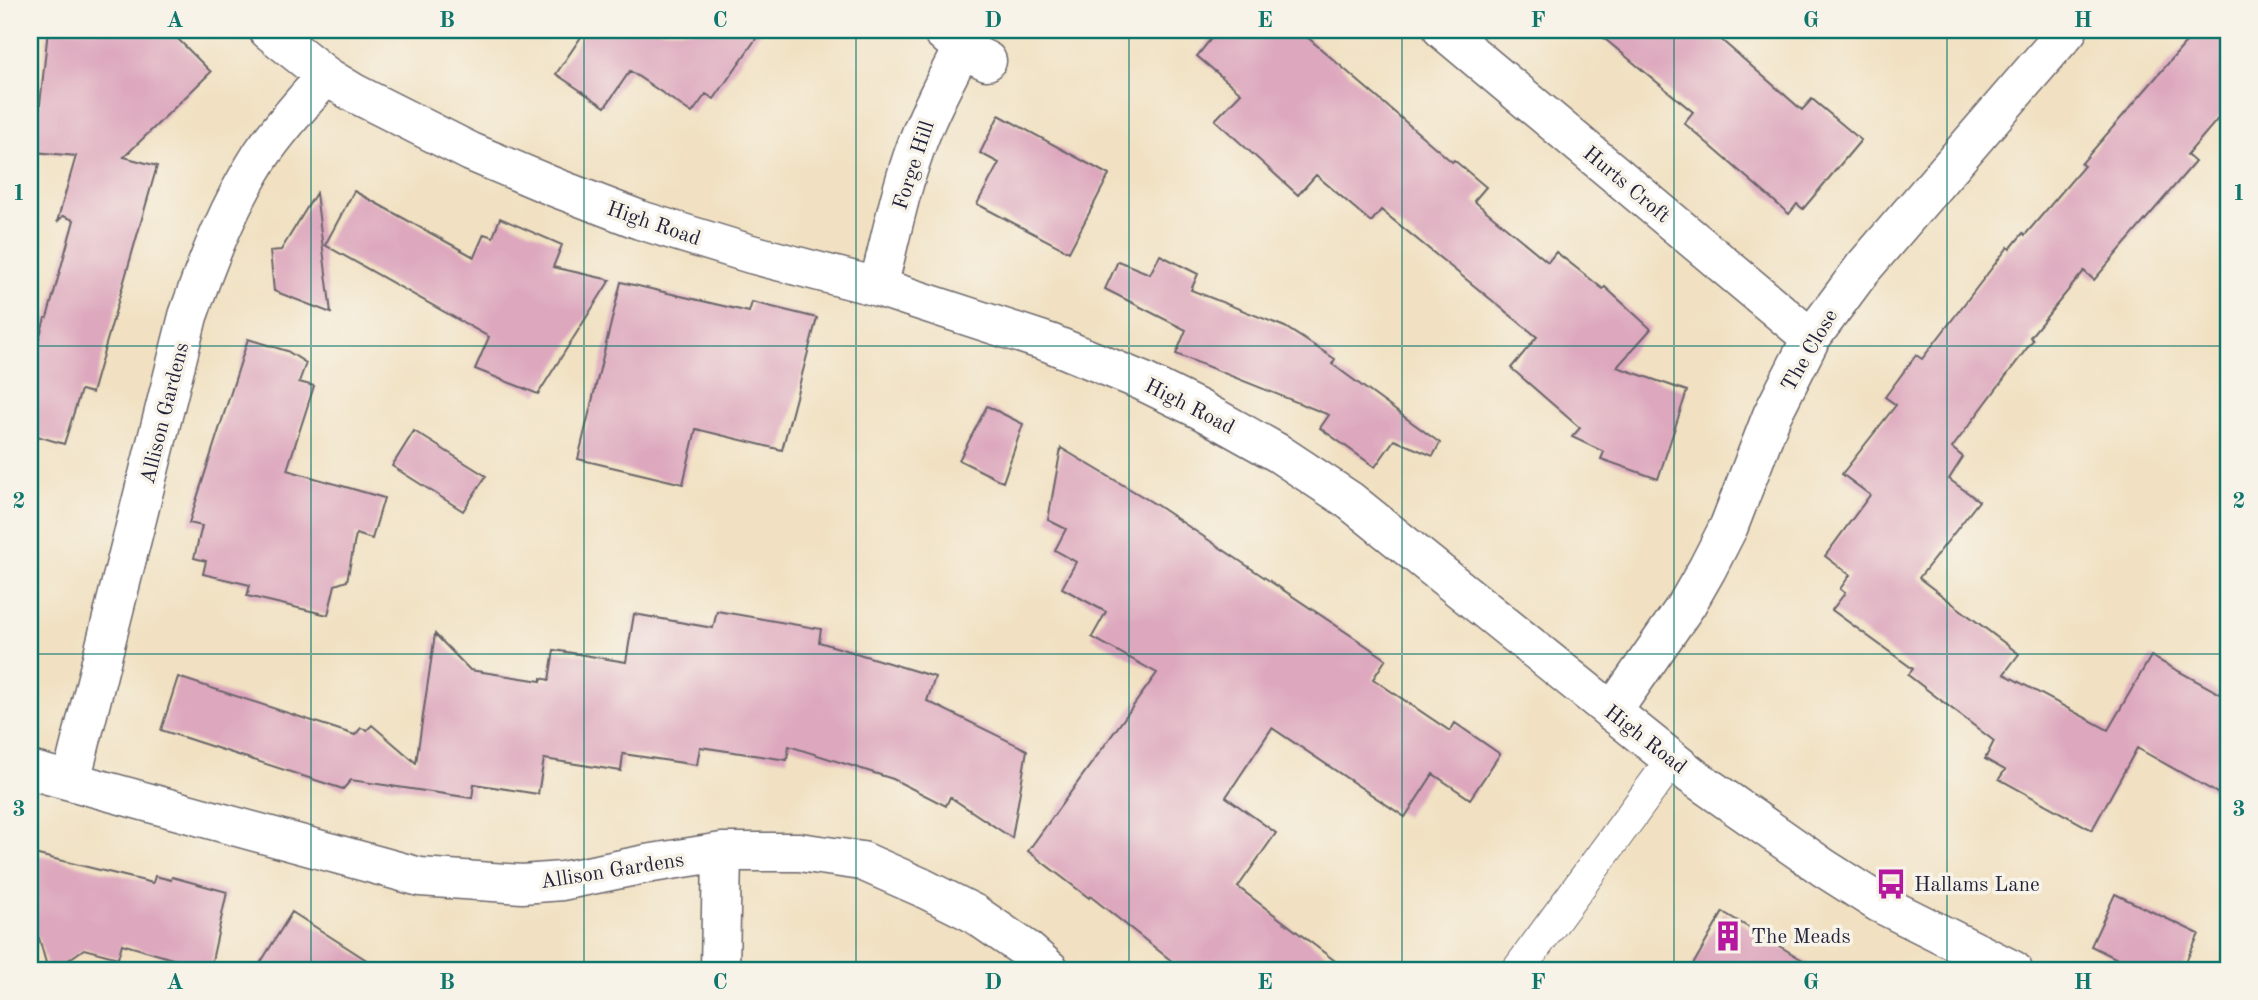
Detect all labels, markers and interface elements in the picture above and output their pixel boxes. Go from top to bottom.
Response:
text: A [166,9,184,32]
text: B [439,9,455,32]
text: C [712,9,728,32]
text: D [984,9,1002,32]
text: E [1257,9,1273,32]
text: F [1530,9,1546,32]
text: G [1803,9,1819,32]
text: H [2074,9,2092,32]
street label: Forge Hill [890,118,939,213]
street label: Hurts Croft [1579,143,1673,227]
text: 1 [12,182,26,205]
text: 1 [2232,182,2246,205]
street label: High Road [604,199,703,250]
street label: The Close [1778,306,1842,395]
street label: Allison Gardens [138,340,193,486]
street label: High Road [1141,376,1238,439]
text: 2 [12,490,26,513]
text: 2 [2232,490,2246,513]
street label: High Road [1600,702,1690,779]
text: 3 [12,798,26,821]
text: 3 [2232,798,2246,821]
street label: Allison Gardens [539,850,685,893]
bus stop icon: Hallams Lane [1874,867,1908,901]
place label: Hallams Lane [1914,875,2040,896]
building icon: The Meads [1711,919,1745,953]
place label: The Meads [1751,927,1851,948]
text: A [166,971,184,994]
text: B [439,971,455,994]
text: C [712,971,728,994]
text: D [984,971,1002,994]
text: E [1257,971,1273,994]
text: F [1530,971,1546,994]
text: G [1803,971,1819,994]
text: H [2074,971,2092,994]

